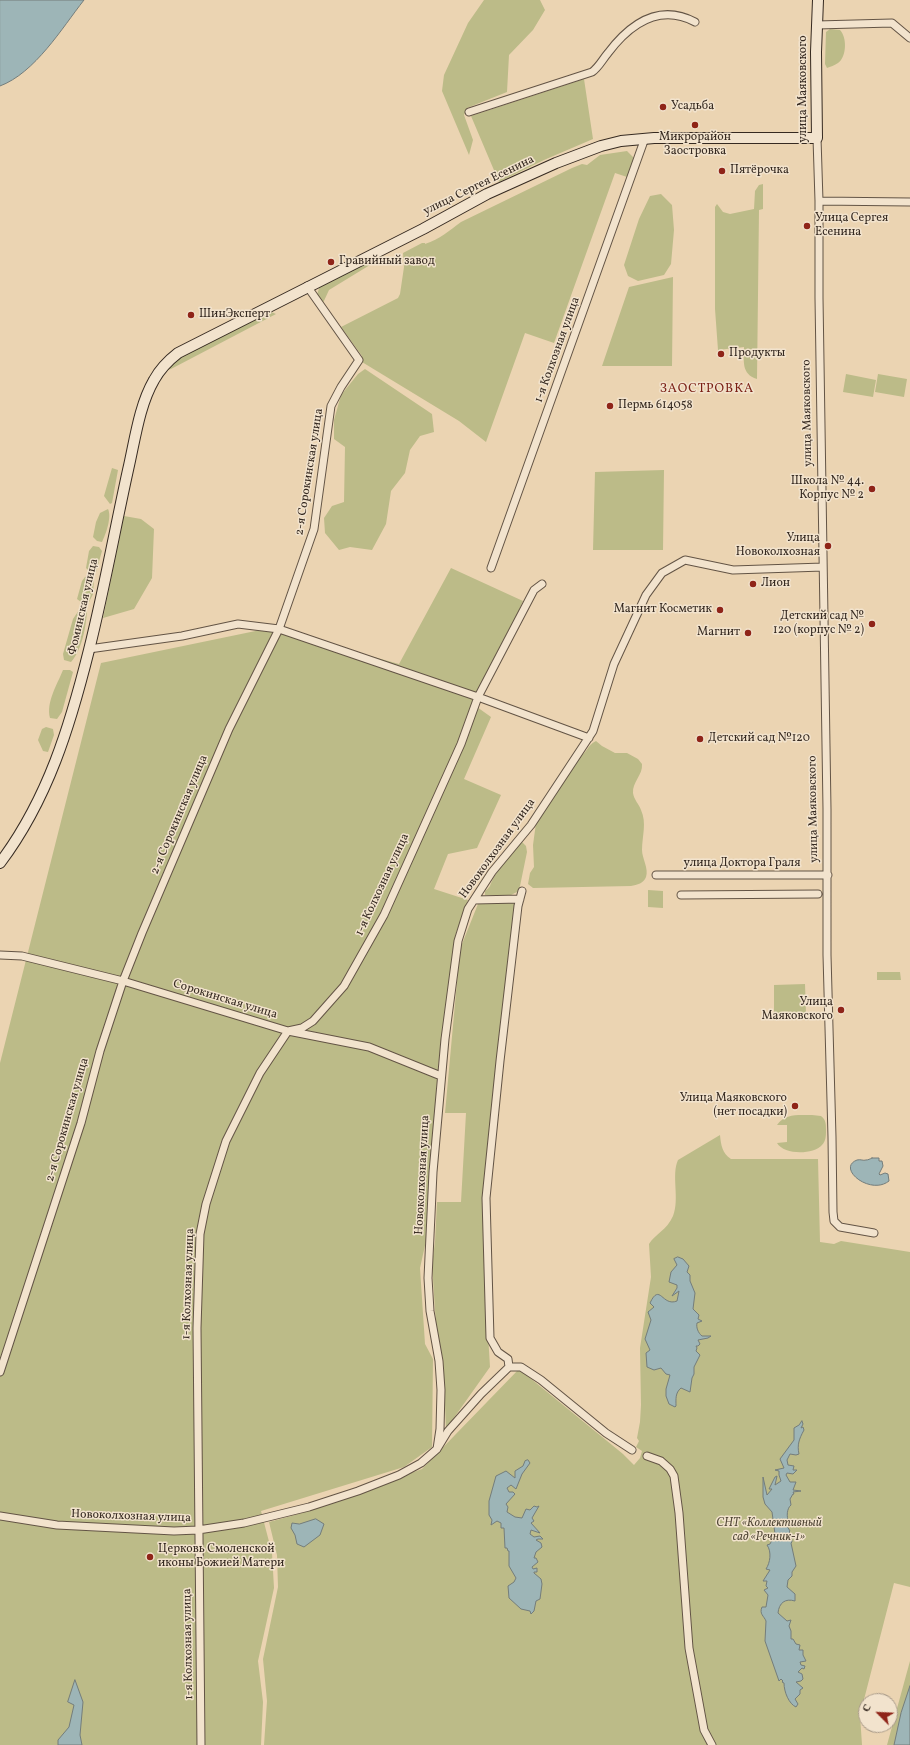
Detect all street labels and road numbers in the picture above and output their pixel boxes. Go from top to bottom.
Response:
street label: улица Маяковского [797,35,811,143]
street label: улица Сергея Есенина [421,153,537,219]
street label: 1-я Колхозная улица [532,295,584,405]
street label: улица Маяковского [800,359,816,467]
street label: 2-я Сорокинская улица [293,407,327,537]
street label: Фоминская улица [66,557,102,657]
street label: 2-я Сорокинская улица [148,753,212,877]
street label: улица Маяковского [806,755,822,863]
street label: Новоколхозная улица [457,796,539,902]
street label: 1-я Колхозная улица [353,831,413,939]
street label: улица Доктора Граля [684,857,800,871]
street label: Сорокинская улица [171,977,279,1023]
street label: 2-я Сорокинская улица [43,1056,93,1184]
street label: Новоколхозная улица [413,1115,433,1235]
street label: 1-я Колхозная улица [180,1228,198,1340]
street label: Новоколхозная улица [71,1508,191,1526]
street label: 1-я Колхозная улица [181,1588,197,1700]

